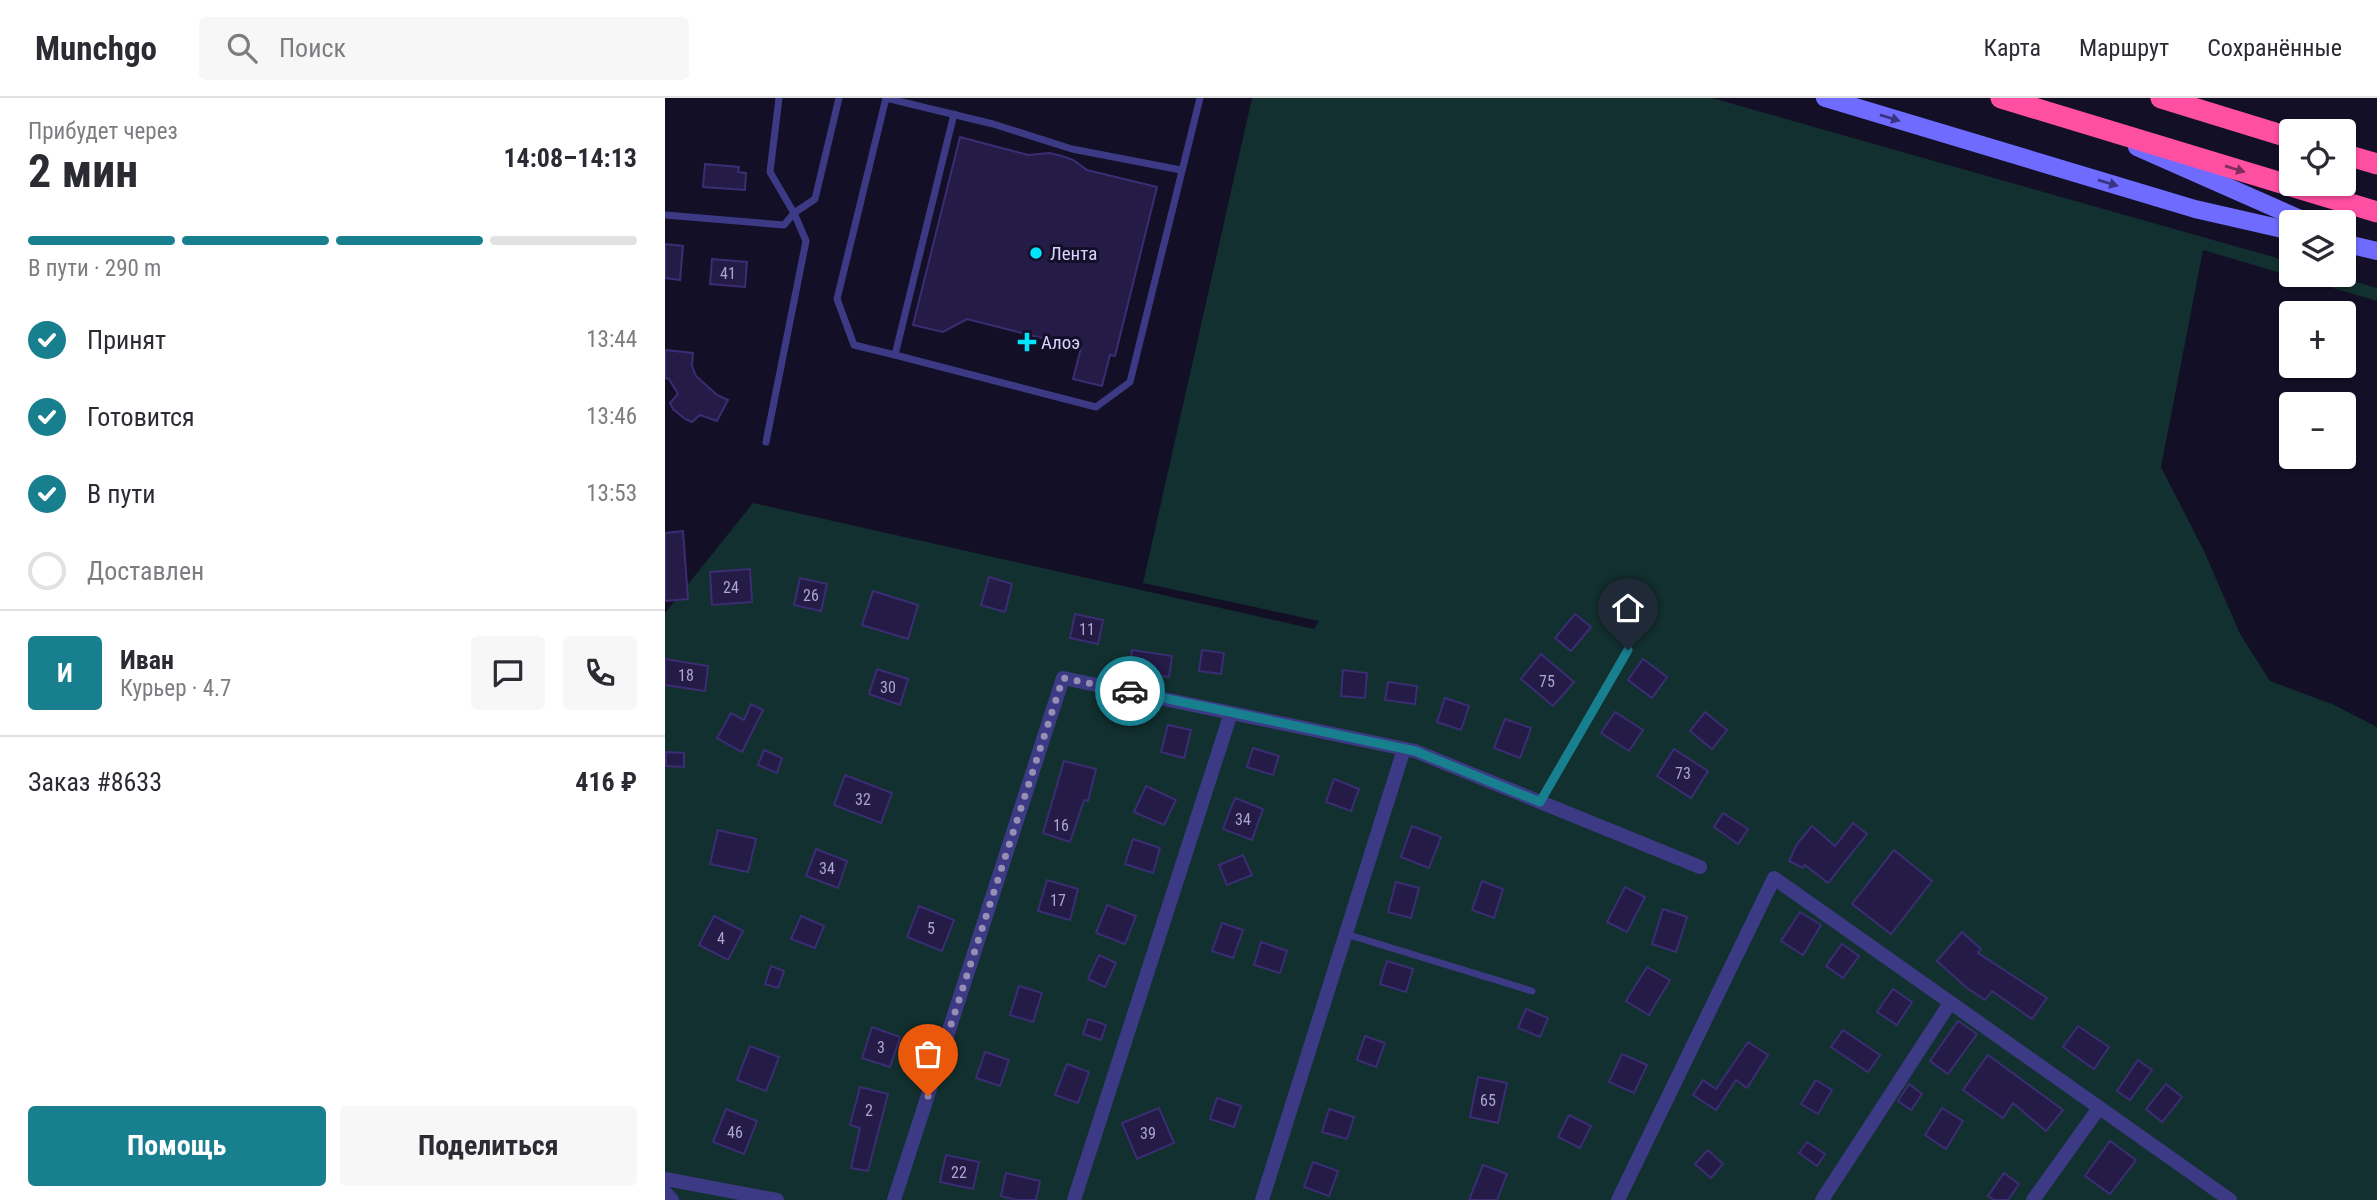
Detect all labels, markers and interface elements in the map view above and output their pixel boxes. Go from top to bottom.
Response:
search box [199,17,689,80]
text: Munchgo [35,29,157,68]
icon: search [223,29,261,67]
text: Поиск [279,33,346,63]
text: Карта [1984,34,2041,62]
text: Маршрут [2079,34,2169,62]
text: Сохранённые [2207,34,2342,62]
one-way arrow [1880,113,1901,123]
text: Прибудет через [28,118,178,145]
map controls [2279,119,2356,469]
button: locate [2279,119,2356,196]
text: 14:08–14:13 [503,143,637,173]
text: 2 мин [28,144,138,198]
one-way arrow [2225,164,2246,175]
one-way arrow [2098,178,2119,188]
button: layers [2279,210,2356,287]
place label: Лента [1050,242,1097,265]
marker: Лента [1028,245,1044,261]
text: В пути · 290 m [28,255,161,282]
house number: 41 [720,264,736,283]
button: + [2279,301,2356,378]
icon: check [28,321,66,359]
text: Принят [87,325,166,355]
text: 13:44 [586,326,637,353]
place label: Алоэ [1041,331,1080,354]
marker: Алоэ [1019,334,1035,350]
button: − [2279,392,2356,469]
icon: check [28,398,66,436]
text: Готовится [87,402,195,432]
text: 13:46 [586,403,637,430]
icon: check [28,475,66,513]
text: В пути [87,479,156,509]
text: 13:53 [586,480,637,507]
text: Доставлен [87,556,204,586]
house number: 24 [723,578,739,597]
pin [1598,578,1658,650]
house number: 26 [803,586,819,605]
icon: home [1609,589,1647,627]
house number: 11 [1079,620,1095,639]
button: chat [471,636,545,710]
button: phone [563,636,637,710]
text: Иван [120,645,174,675]
courier [1095,656,1165,726]
text: И [57,658,73,688]
house number: 18 [678,666,694,685]
icon: car [1111,672,1149,710]
house number: 75 [1539,672,1555,691]
text: Курьер · 4.7 [120,675,231,702]
house number: 30 [880,678,896,697]
house number: 73 [1675,764,1691,783]
text: Заказ #8633 [28,767,162,797]
text: 416 ₽ [575,767,637,797]
house number: 32 [855,790,871,809]
house number: 34 [1235,810,1251,829]
house number: 16 [1053,816,1069,835]
house number: 34 [819,859,835,878]
house number: 17 [1050,891,1066,910]
house number: 5 [927,919,935,938]
house number: 4 [717,929,725,948]
pin [898,1024,958,1096]
icon: bag [909,1035,947,1073]
house number: 3 [877,1038,885,1057]
house number: 65 [1480,1091,1496,1110]
house number: 2 [865,1101,873,1120]
button: Помощь [28,1106,326,1186]
button: Поделиться [340,1106,637,1186]
house number: 46 [727,1123,743,1142]
house number: 39 [1140,1124,1156,1143]
house number: 22 [951,1163,967,1182]

